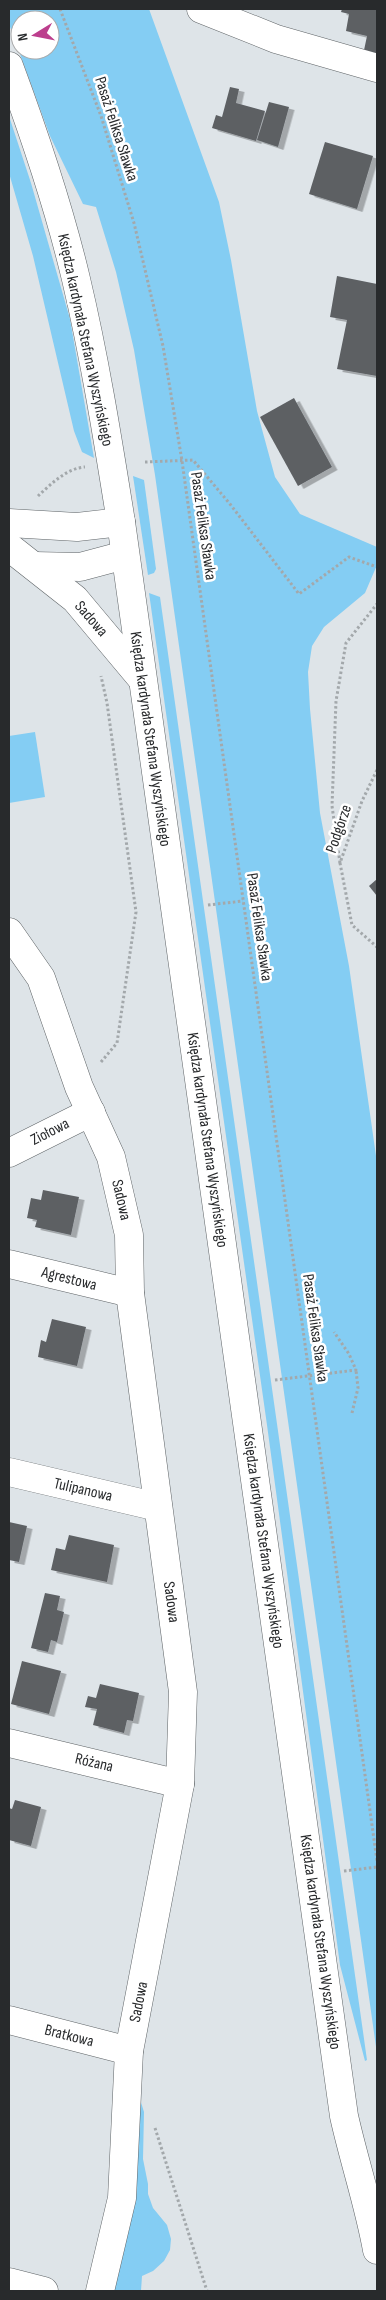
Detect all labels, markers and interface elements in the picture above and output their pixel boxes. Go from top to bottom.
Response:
north arrow [10,10,60,60]
text: N [14,32,32,42]
street label: Pasaż Feliksa Sławka [90,74,142,184]
street label: Księdza kardynała Stefana Wyszyńskiego [53,232,117,448]
street label: Pasaż Feliksa Sławka [186,471,220,581]
street label: Sadowa [70,597,112,641]
street label: Księdza kardynała Stefana Wyszyńskiego [126,630,174,848]
street label: Podgórze [322,802,356,856]
street label: Pasaż Feliksa Sławka [242,872,276,982]
street label: Księdza kardynała Stefana Wyszyńskiego [183,1031,231,1249]
street label: Ziołowa [28,1114,72,1150]
street label: Sadowa [107,1178,135,1222]
street label: Agrestowa [38,1263,99,1295]
street label: Pasaż Feliksa Sławka [298,1273,332,1383]
street label: Księdza kardynała Stefana Wyszyńskiego [239,1432,287,1650]
street label: Tulipanowa [52,1474,114,1506]
street label: Sadowa [159,1580,183,1624]
street label: Różana [73,1749,115,1777]
street label: Księdza kardynała Stefana Wyszyńskiego [296,1833,344,2051]
street label: Sadowa [126,1980,152,2024]
street label: Bratkowa [43,2021,95,2051]

